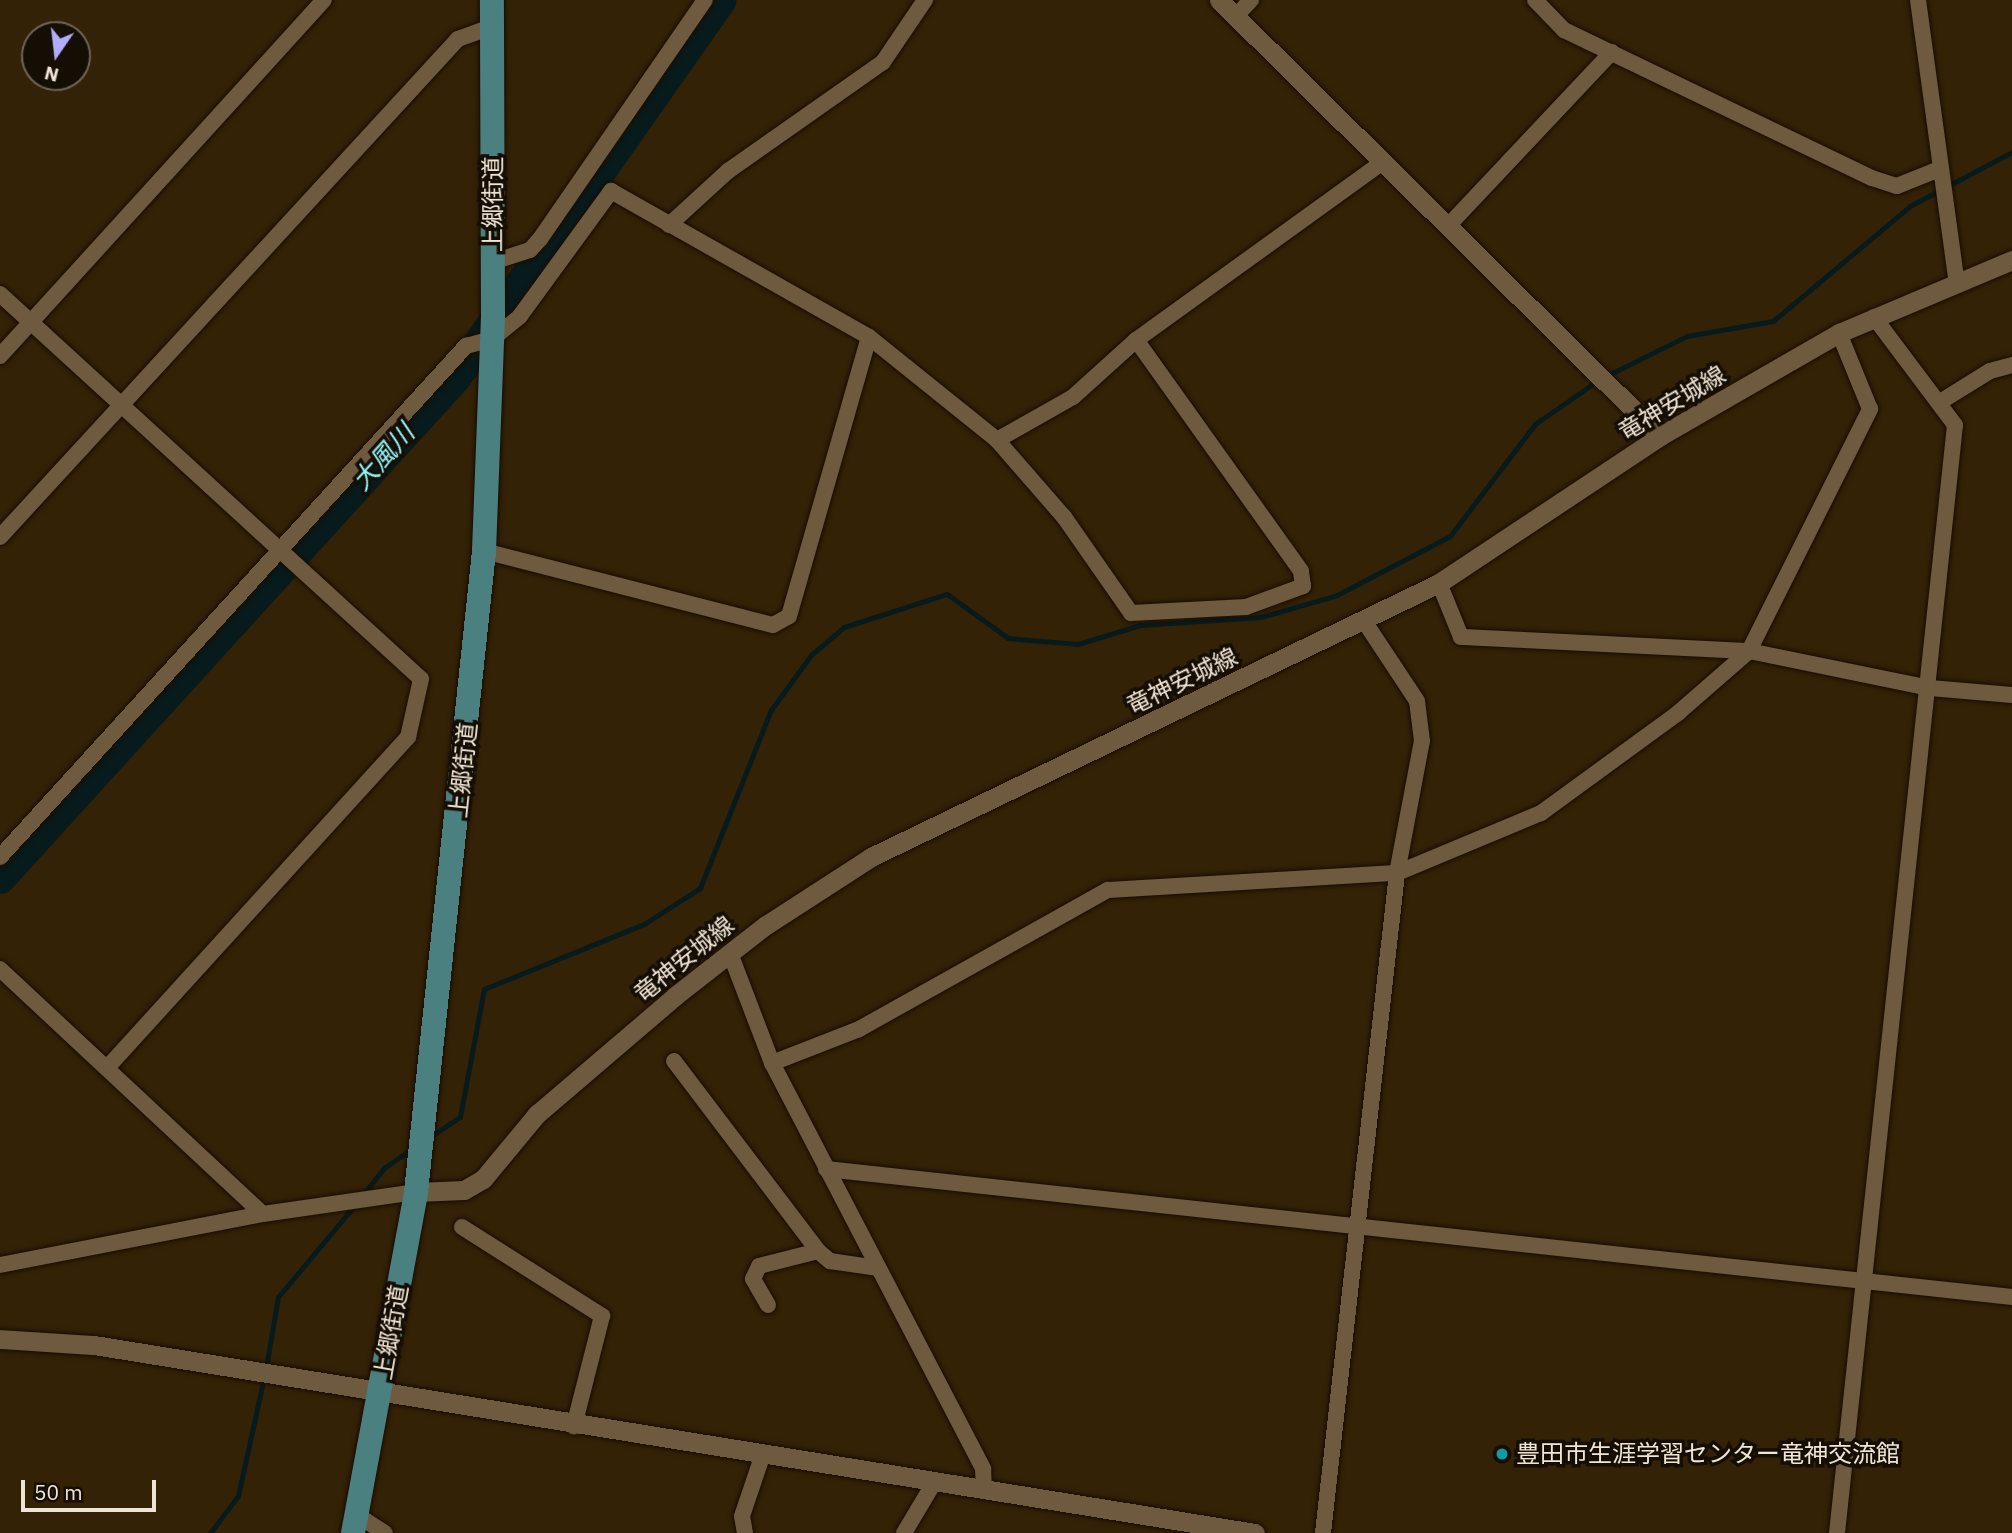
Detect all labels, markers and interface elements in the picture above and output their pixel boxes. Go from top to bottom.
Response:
north arrow [21,21,91,91]
text: N [42,61,61,88]
street label: 上郷街道 [479,156,507,252]
street label: 竜神安城線 [1613,360,1731,446]
water label: 大風川 [345,418,421,496]
street label: 竜神安城線 [1122,642,1242,720]
street label: 上郷街道 [444,721,482,819]
street label: 竜神安城線 [628,910,740,1008]
street label: 上郷街道 [368,1282,414,1382]
place label: 豊田市生涯学習センター竜神交流館 [1516,1440,1900,1468]
marker: 豊田市生涯学習センター竜神交流館 [1494,1446,1510,1462]
scale bar [24,1466,159,1510]
text: 50 m [34,1478,83,1506]

